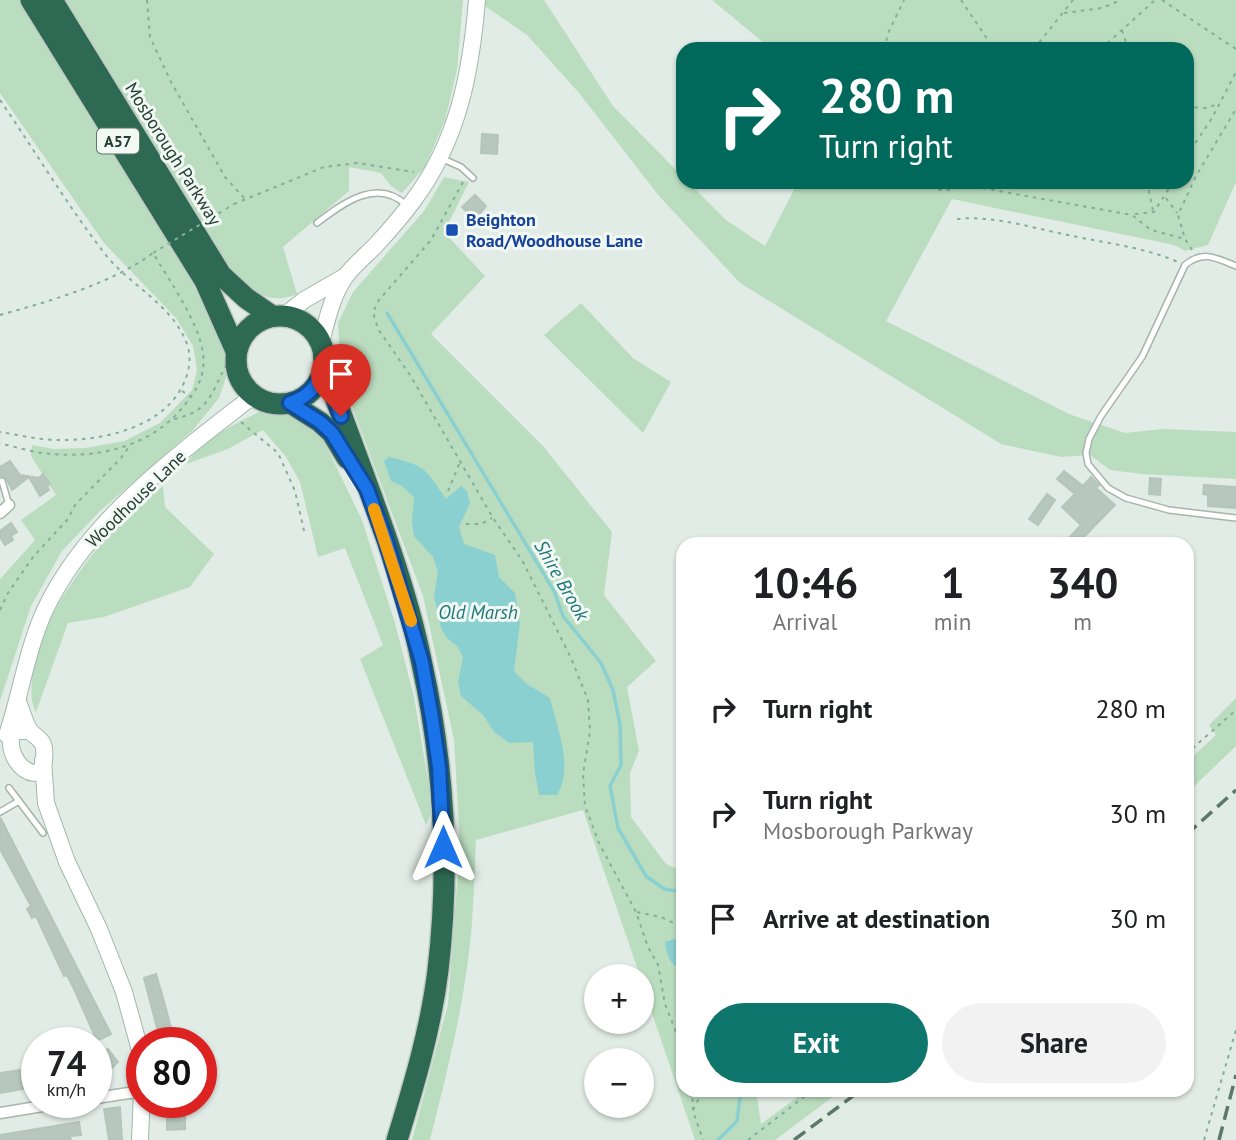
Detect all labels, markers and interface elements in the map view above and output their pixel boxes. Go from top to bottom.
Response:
text: 280 m [819,63,954,127]
icon: right [704,70,795,161]
street label: Mosborough Parkway [120,78,227,230]
text: Turn right [819,125,953,167]
road number: A57 [97,128,139,154]
place label: Beighton Road/Woodhouse Lane [466,208,643,252]
marker: Beighton Road/Woodhouse Lane [444,222,460,238]
pin [311,344,371,416]
icon: arrive [322,355,360,393]
street label: Woodhouse Lane [81,445,191,552]
water label: Shire Brook [529,536,595,626]
text: 10:46 [752,555,858,610]
text: 1 [941,555,964,610]
text: 340 [1047,555,1118,610]
water label: Old Marsh [438,600,518,624]
text: Arrival [773,607,837,636]
text: min [934,607,971,636]
text: m [1073,607,1092,636]
icon: right [704,690,742,728]
text: Turn right [763,692,872,725]
text: 280 m [1095,692,1166,725]
text: Turn right [763,783,872,816]
icon: right [704,795,742,833]
text: 30 m [1110,797,1166,830]
position arrow [406,810,480,884]
text: Mosborough Parkway [763,816,973,845]
icon: arrive [704,900,742,938]
text: Arrive at destination [763,902,990,935]
text: 30 m [1110,902,1166,935]
map controls [584,964,654,1118]
button: + [584,964,654,1034]
button: Exit [704,1003,928,1083]
button: Share [942,1003,1166,1083]
speed limit sign: 80 [126,1027,217,1118]
text: 74 [47,1040,86,1086]
button: − [584,1048,654,1118]
text: km/h [47,1078,86,1101]

